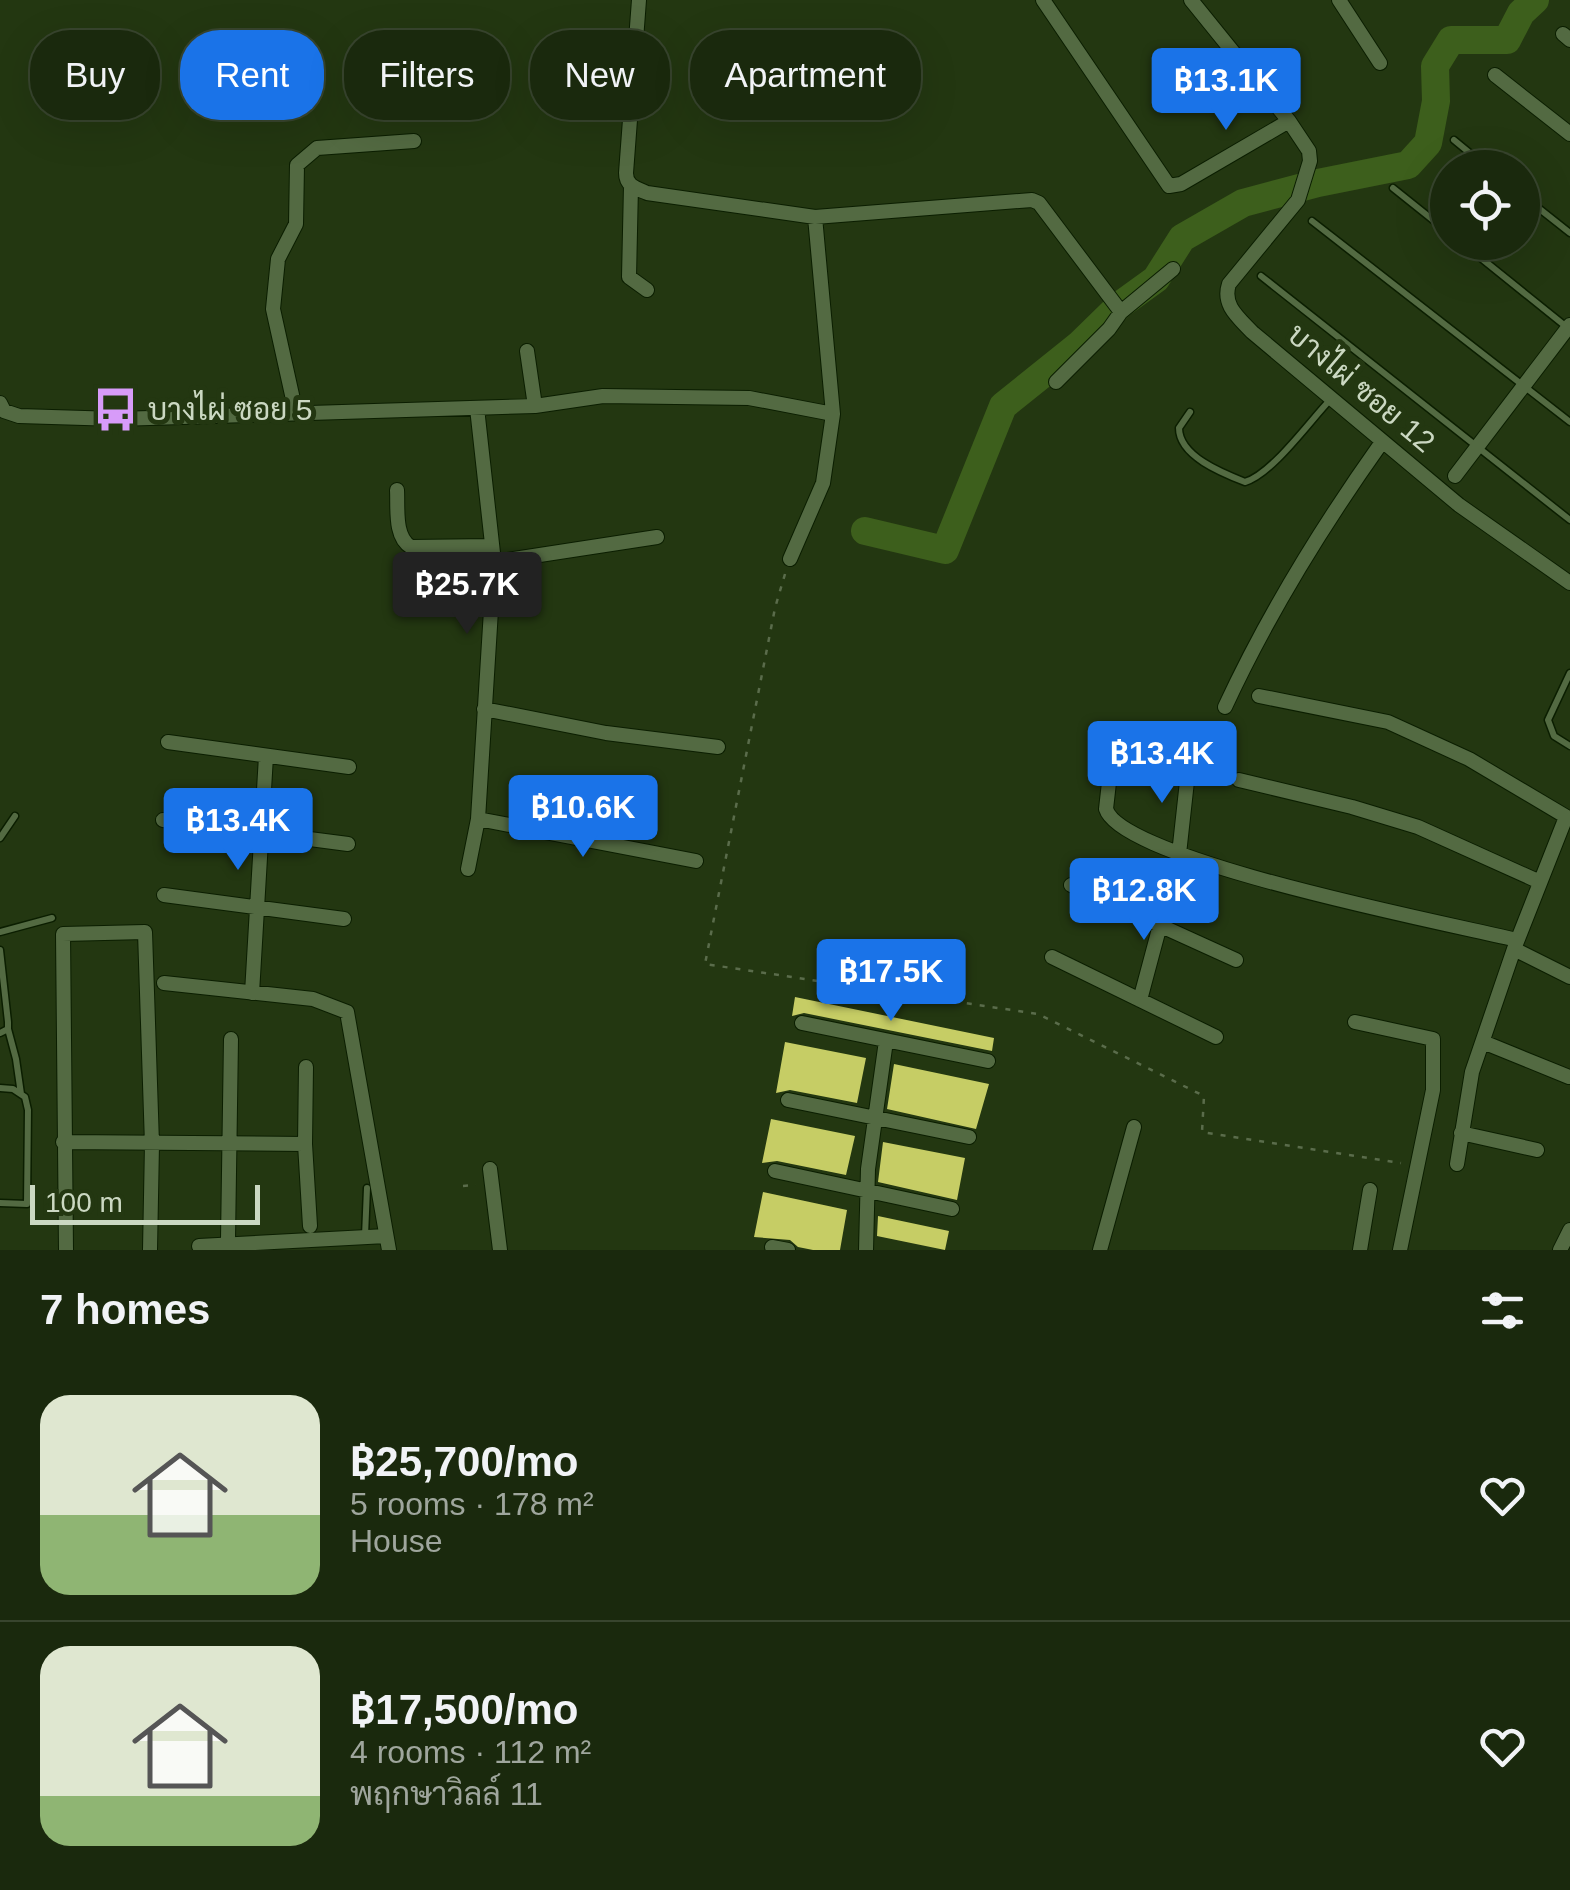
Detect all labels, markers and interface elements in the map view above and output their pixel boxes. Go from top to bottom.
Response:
chip: Buy [30,30,160,120]
chip: Rent [180,30,324,120]
chip: Filters [344,30,510,120]
chip: New [530,30,670,120]
chip: Apartment [690,30,921,120]
pin: ฿13.1K [1145,48,1307,133]
text: ฿13.1K [1174,62,1278,98]
map controls [1430,150,1540,260]
button: locate [1430,150,1540,260]
street label: บางไผ่ ซอย 12 [1281,314,1443,458]
bus stop icon: บางไผ่ ซอย 5 [91,386,139,434]
place label: บางไผ่ ซอย 5 [148,390,312,426]
pin: ฿25.7K [386,552,548,637]
text: ฿25.7K [415,566,519,602]
pin: ฿13.4K [1081,721,1243,806]
text: ฿13.4K [1110,735,1214,771]
pin: ฿10.6K [502,775,664,860]
pin: ฿13.4K [157,788,319,873]
text: ฿10.6K [531,789,635,825]
text: ฿13.4K [186,802,290,838]
pin: ฿12.8K [1063,858,1225,943]
text: ฿12.8K [1092,872,1196,908]
pin: ฿17.5K [810,939,972,1024]
text: ฿17.5K [839,953,943,989]
scale bar [30,1180,260,1224]
text: 100 m [45,1187,123,1218]
icon: filters [1475,1283,1530,1338]
text: 7 homes [40,1286,210,1333]
icon: home [120,1435,240,1555]
text: ฿25,700/mo [350,1438,578,1485]
icon: heart [1475,1468,1530,1523]
text: 5 rooms · 178 m² [350,1486,594,1522]
text: House [350,1523,443,1559]
icon: home [120,1686,240,1806]
text: ฿17,500/mo [350,1686,578,1733]
icon: heart [1475,1719,1530,1774]
text: 4 rooms · 112 m² [350,1734,591,1770]
text: พฤกษาวิลล์ 11 [350,1776,543,1812]

